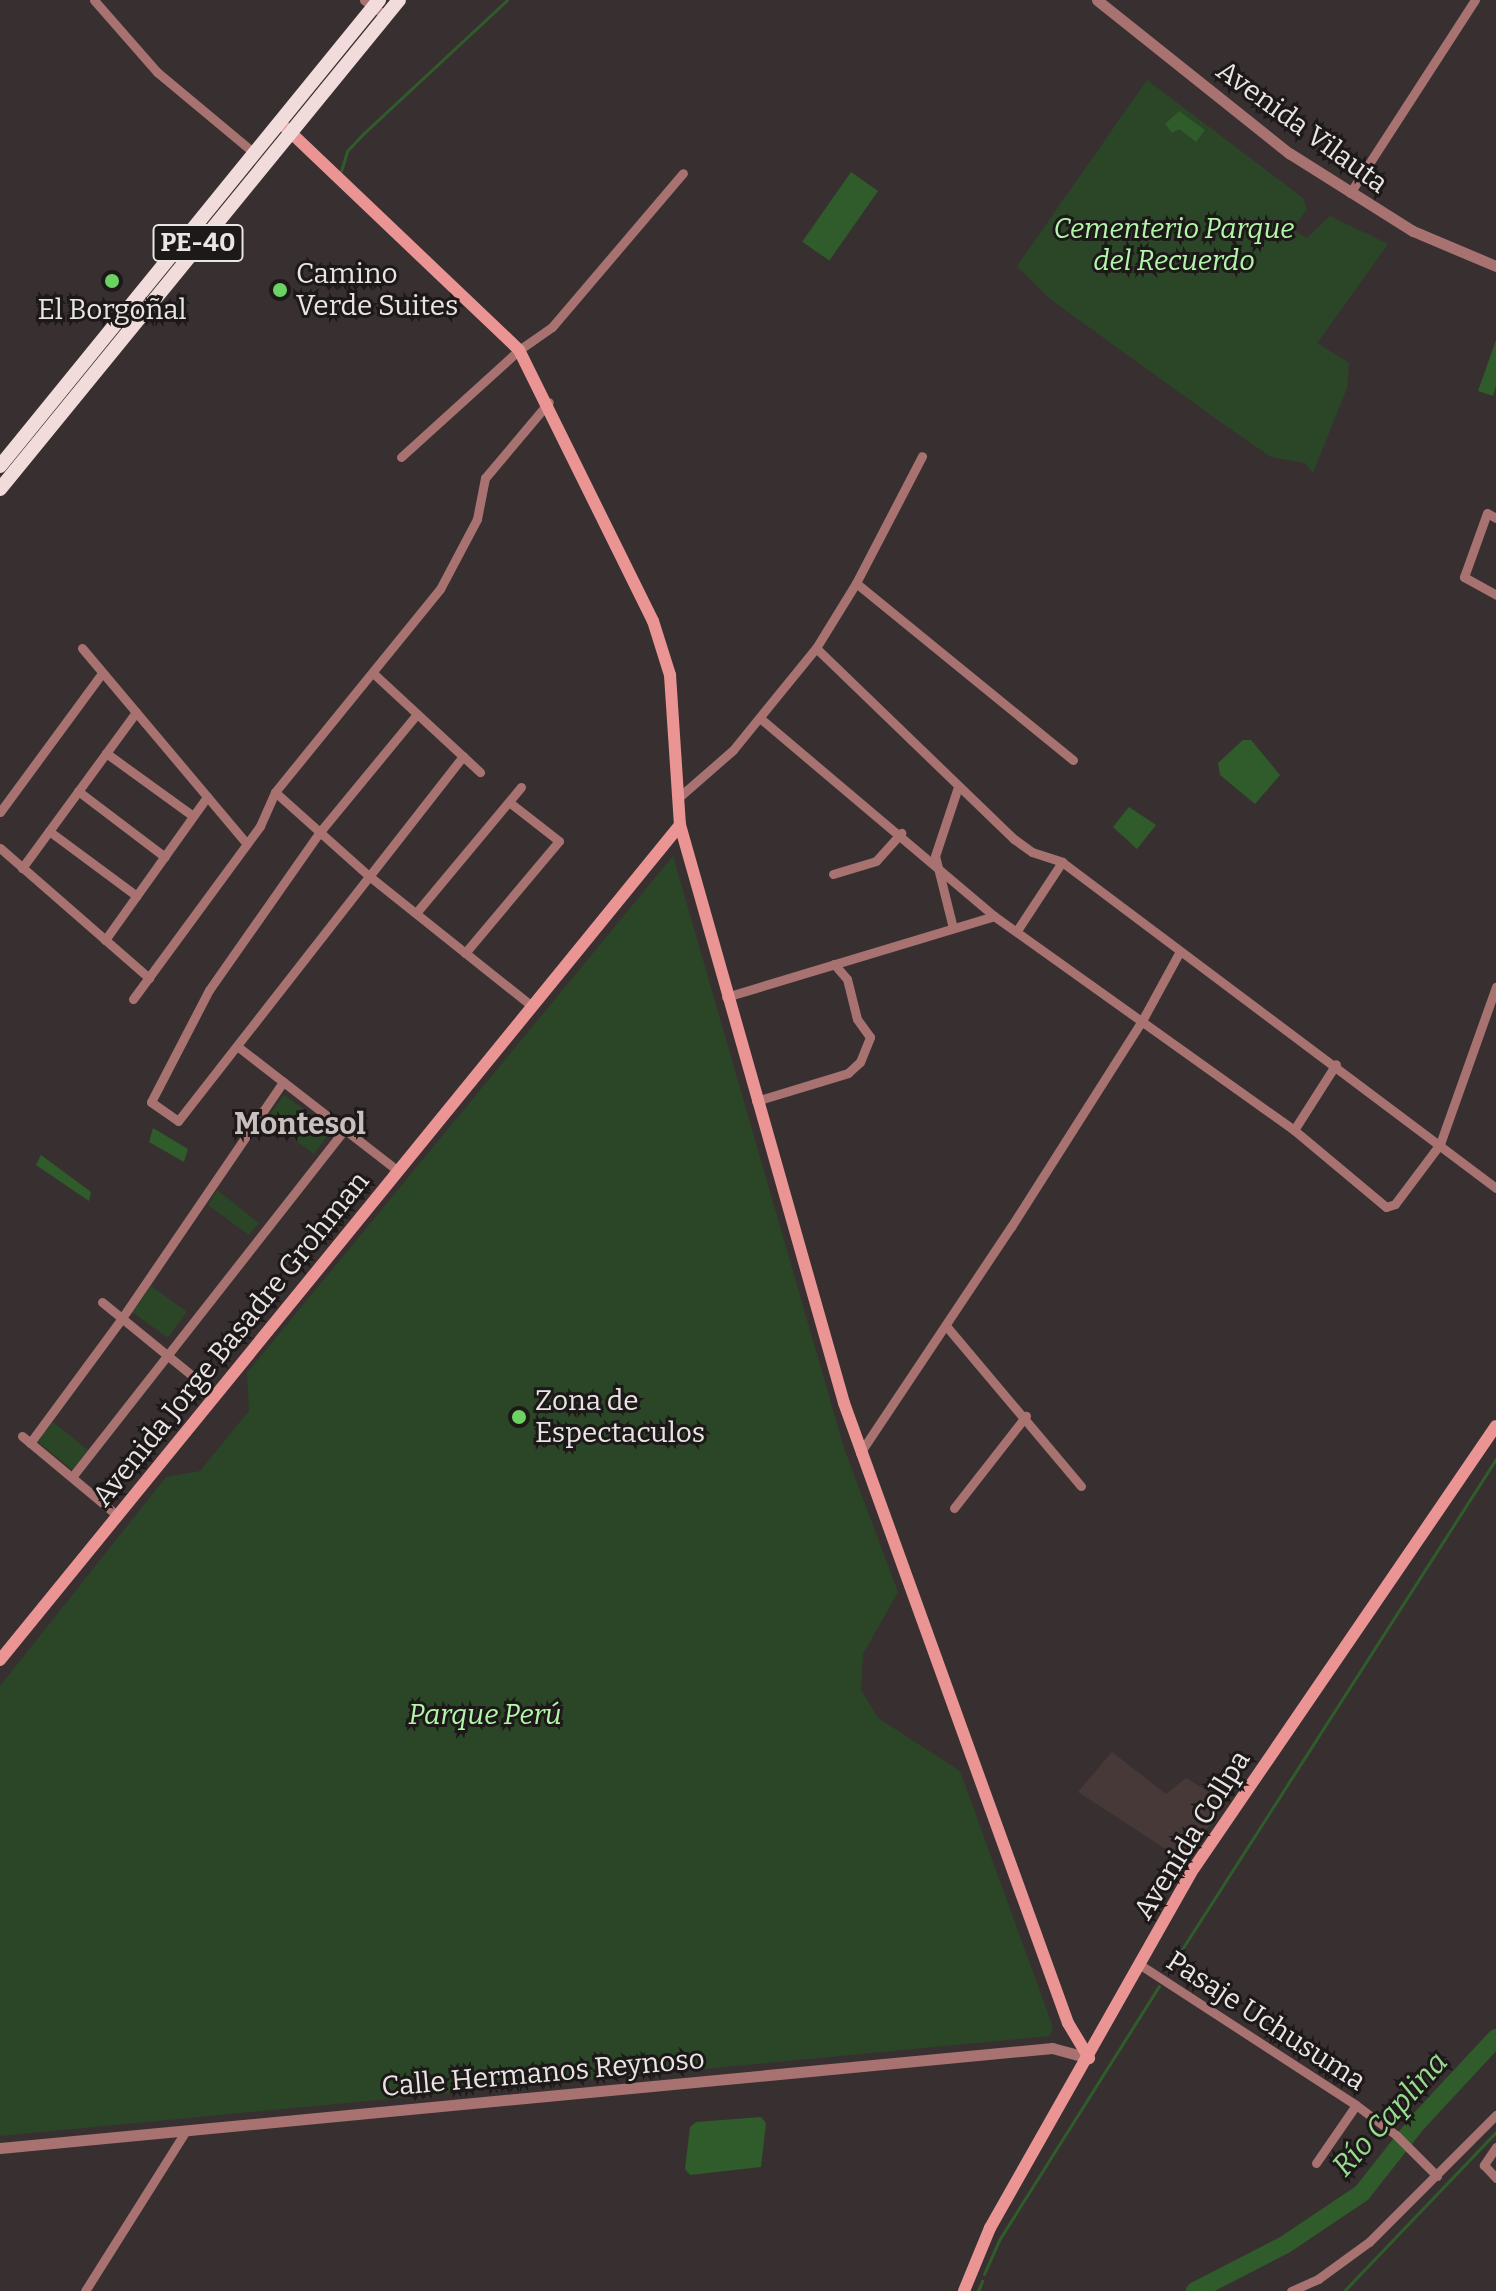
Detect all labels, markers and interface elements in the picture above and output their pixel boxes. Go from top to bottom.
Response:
street label: Avenida Vilauta [1210,54,1394,200]
park label: Cementerio Parque del Recuerdo [1054,212,1294,278]
road number: PE-40 [152,221,244,265]
place label: Camino Verde Suites [296,257,458,323]
marker: El Borgoñal [103,272,121,290]
marker: Camino Verde Suites [271,281,289,299]
place label: El Borgoñal [37,293,187,327]
district label: Montesol [234,1106,366,1142]
street label: Avenida Jorge Basadre Grohman [86,1165,376,1513]
place label: Zona de Espectaculos [535,1384,705,1450]
marker: Zona de Espectaculos [510,1408,528,1426]
park label: Parque Perú [408,1698,562,1732]
street label: Avenida Collpa [1127,1744,1257,1926]
street label: Pasaje Uchusuma [1160,1944,1372,2098]
street label: Calle Hermanos Reynoso [380,2042,706,2104]
water label: Río Caplina [1325,2044,1455,2184]

